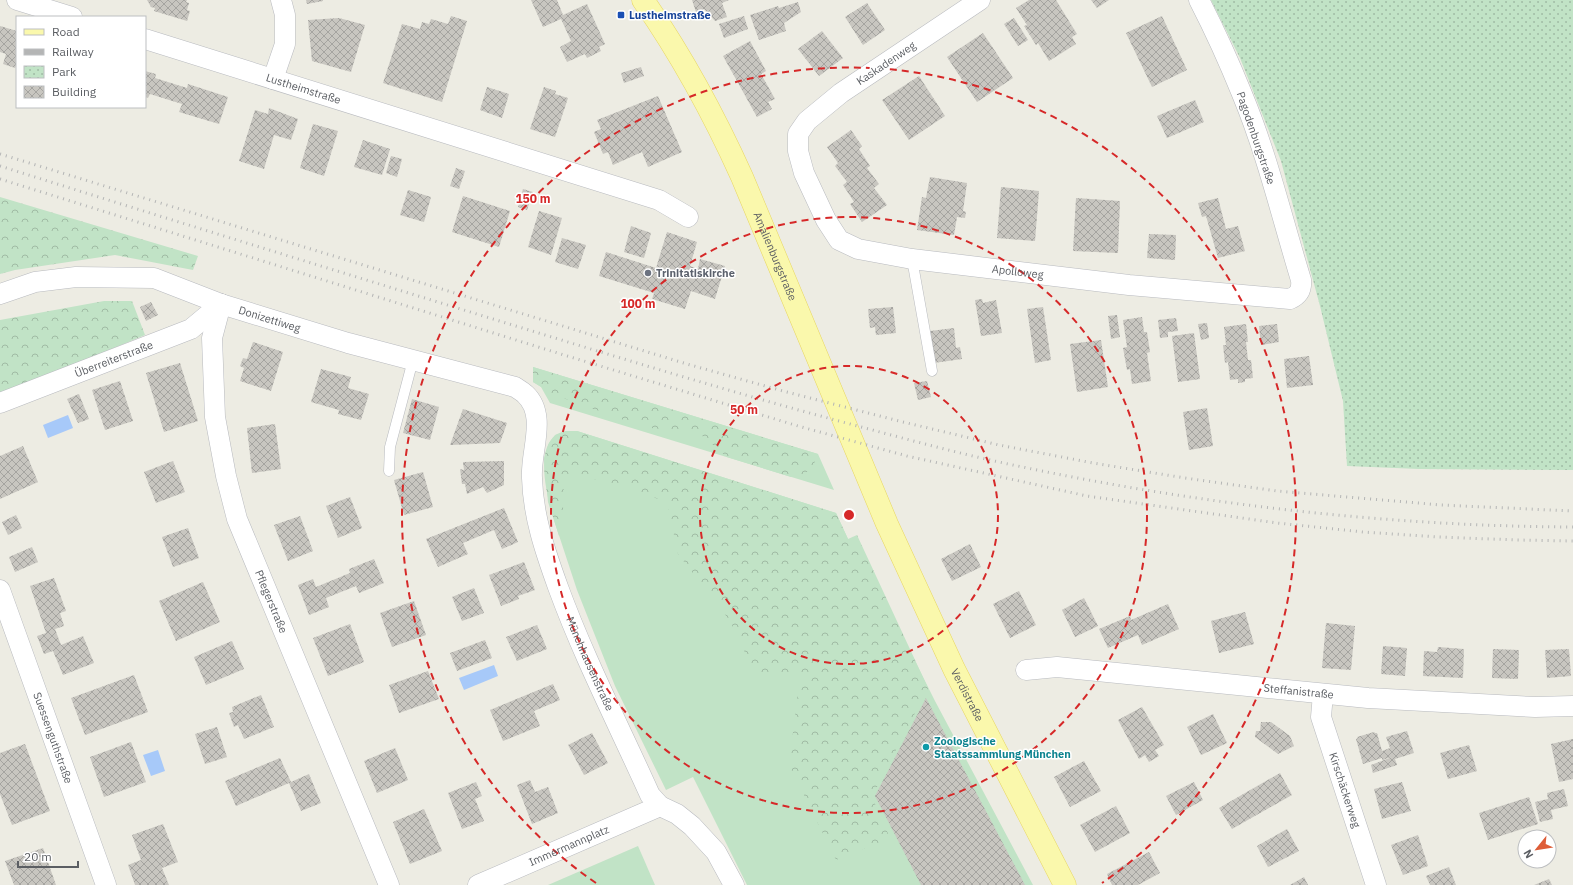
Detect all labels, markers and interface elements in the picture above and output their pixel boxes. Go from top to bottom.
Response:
place label: Lustheimstraße [629,8,711,22]
marker: Lustheimstraße [616,10,626,20]
legend [16,16,146,108]
text: Road [52,24,80,39]
street label: Kaskadenweg [854,38,918,88]
text: Railway [52,44,94,59]
text: Park [52,64,77,79]
street label: Lustheimstraße [264,70,343,107]
text: Building [52,84,97,99]
street label: Pagodenburgstraße [1234,90,1278,186]
text: 150 m [515,191,551,206]
street label: Amalienburgstraße [750,210,800,303]
street label: Apolloweg [991,262,1044,282]
place label: Trinitatiskirche [656,266,735,280]
marker: Trinitatiskirche [643,268,653,278]
text: 100 m [620,296,656,311]
street label: Donizettiweg [237,303,303,335]
street label: Überreiterstraße [73,337,155,380]
text: 50 m [730,402,758,417]
centre of rings [842,508,856,522]
street label: Pflegerstraße [252,568,291,635]
street label: Münchhausenstraße [563,615,617,713]
street label: Verdistraße [948,666,987,724]
street label: Steffanistraße [1263,681,1334,702]
street label: Suessenguthstraße [30,690,76,785]
place label: Zoologische Staatssammlung München [934,734,1071,761]
marker: Zoologische Staatssammlung München [921,742,931,752]
street label: Kirschäckerweg [1326,751,1364,830]
street label: Immermannplatz [527,822,611,869]
north arrow [1517,829,1557,869]
scale bar [18,843,78,869]
text: N [1520,847,1536,861]
text: 20 m [24,849,52,864]

